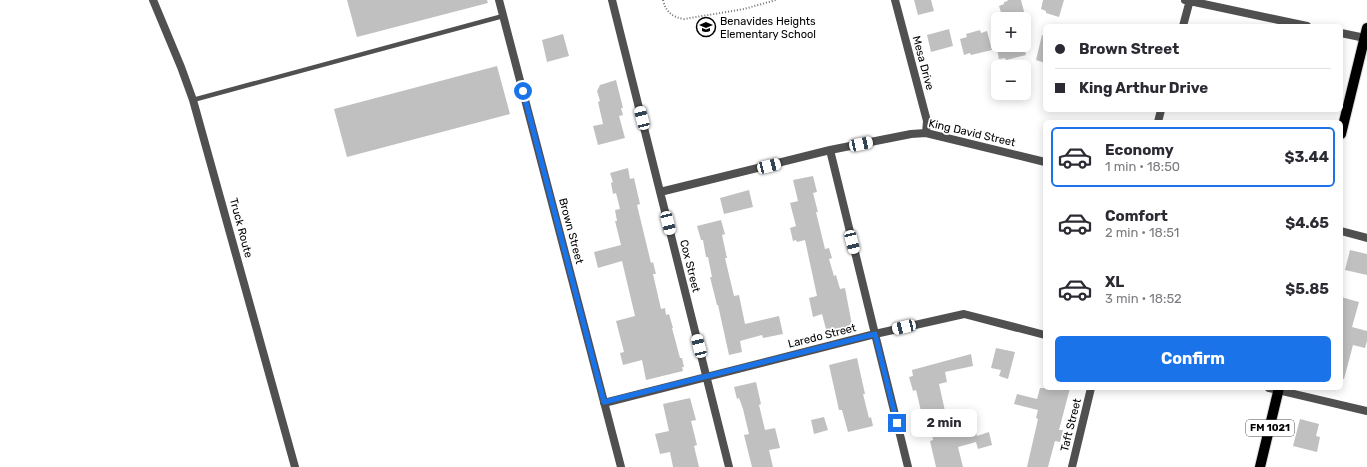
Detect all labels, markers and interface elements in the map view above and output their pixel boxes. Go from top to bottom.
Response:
map controls [991,12,1031,100]
button: + [991,12,1031,52]
place label: Benavides Heights Elementary School [720,15,816,41]
school or university icon: Benavides Heights Elementary School [695,16,717,38]
street label: Mesa Drive [910,34,936,92]
text: Brown Street [1079,40,1179,58]
button: − [991,60,1031,100]
text: King Arthur Drive [1079,79,1208,97]
route start [514,82,532,100]
car [633,105,651,131]
street label: King David Street [927,117,1017,149]
car [848,136,874,152]
icon: car [1057,139,1093,175]
text: Economy [1105,141,1174,159]
text: $3.44 [1284,148,1329,166]
car [756,157,782,175]
text: 1 min · 18:50 [1105,159,1180,174]
street label: Truck Route [227,197,255,259]
street label: Brown Street [556,197,586,266]
icon: car [1057,205,1093,241]
text: Comfort [1105,207,1168,225]
car [659,210,677,236]
text: $4.65 [1285,214,1329,232]
text: 2 min · 18:51 [1105,225,1179,240]
car [843,229,861,255]
street label: Cox Street [677,238,703,294]
icon: car [1057,271,1093,307]
text: XL [1105,273,1124,291]
text: $5.85 [1285,280,1329,298]
text: 3 min · 18:52 [1105,291,1182,306]
car [891,318,917,336]
street label: Laredo Street [787,321,858,351]
car [690,333,708,359]
button: Confirm [1055,336,1331,382]
street label: Taft Street [1058,396,1084,453]
callout: 2 min [911,409,977,437]
route end [888,414,906,432]
text: 2 min [926,415,962,430]
road number: FM 1021 [1246,420,1294,436]

